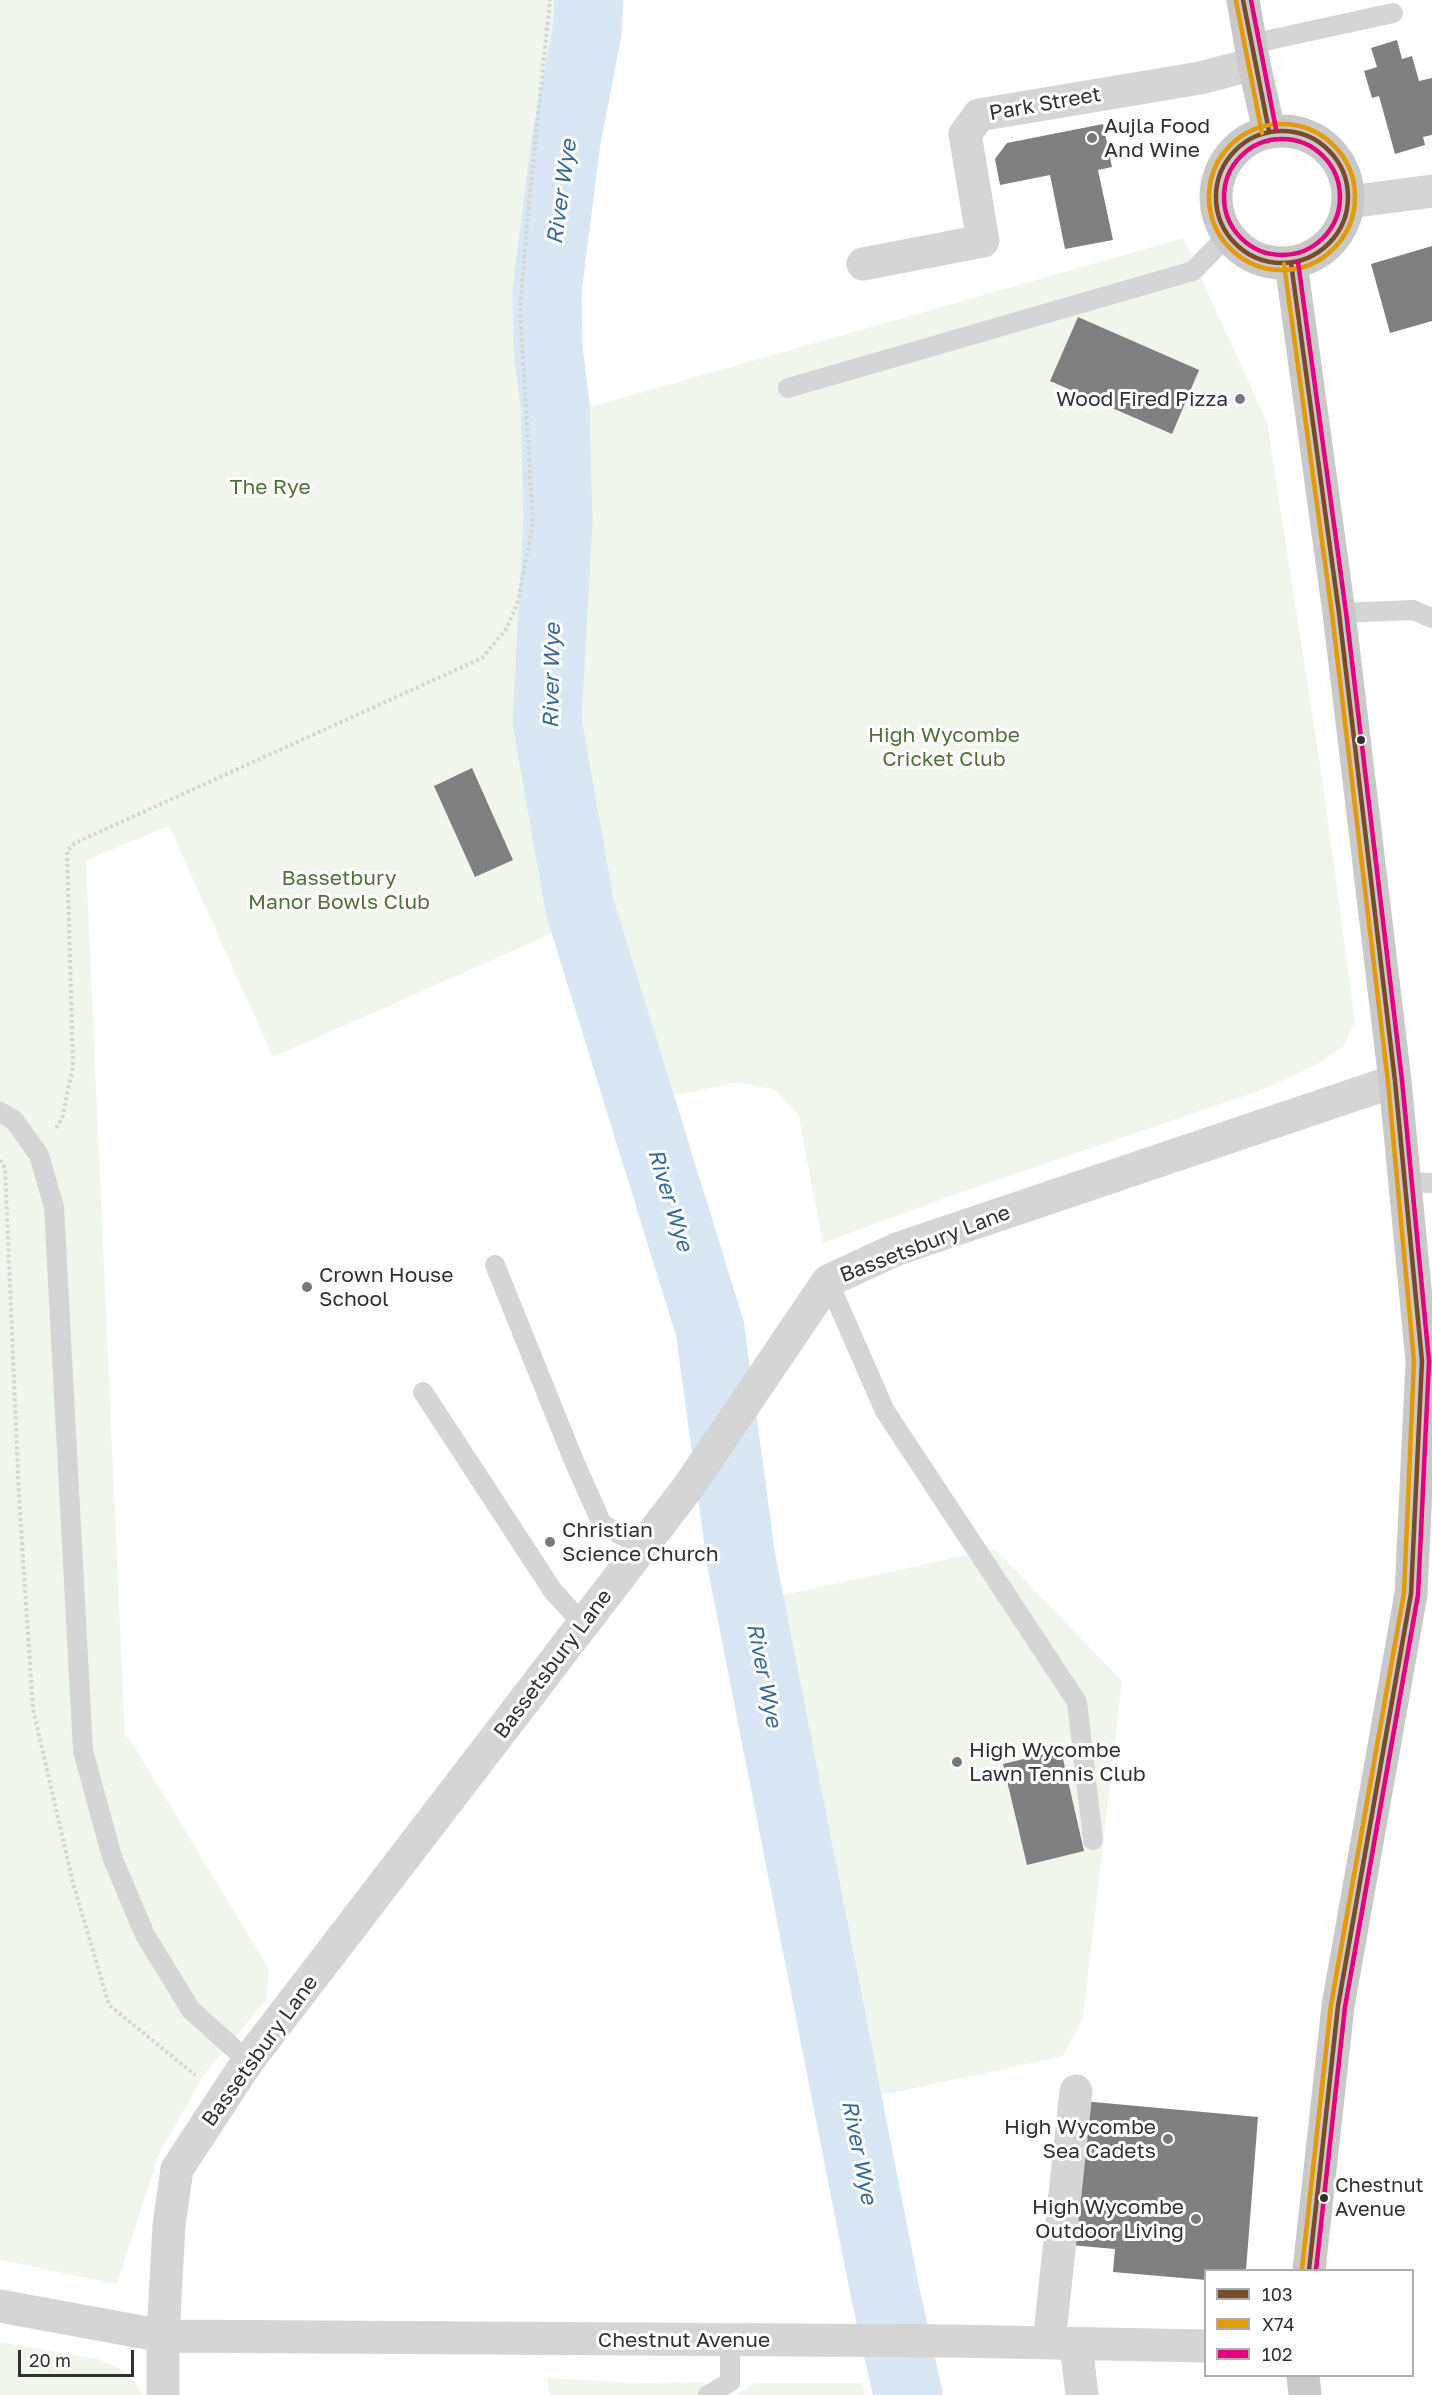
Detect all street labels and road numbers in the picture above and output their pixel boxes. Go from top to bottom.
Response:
street label: Park Street [987,82,1103,126]
street label: Bassetsbury Lane [836,1200,1014,1288]
street label: Bassetsbury Lane [489,1584,617,1744]
street label: Bassetsbury Lane [197,1971,323,2131]
street label: Chestnut Avenue [598,2327,770,2353]

